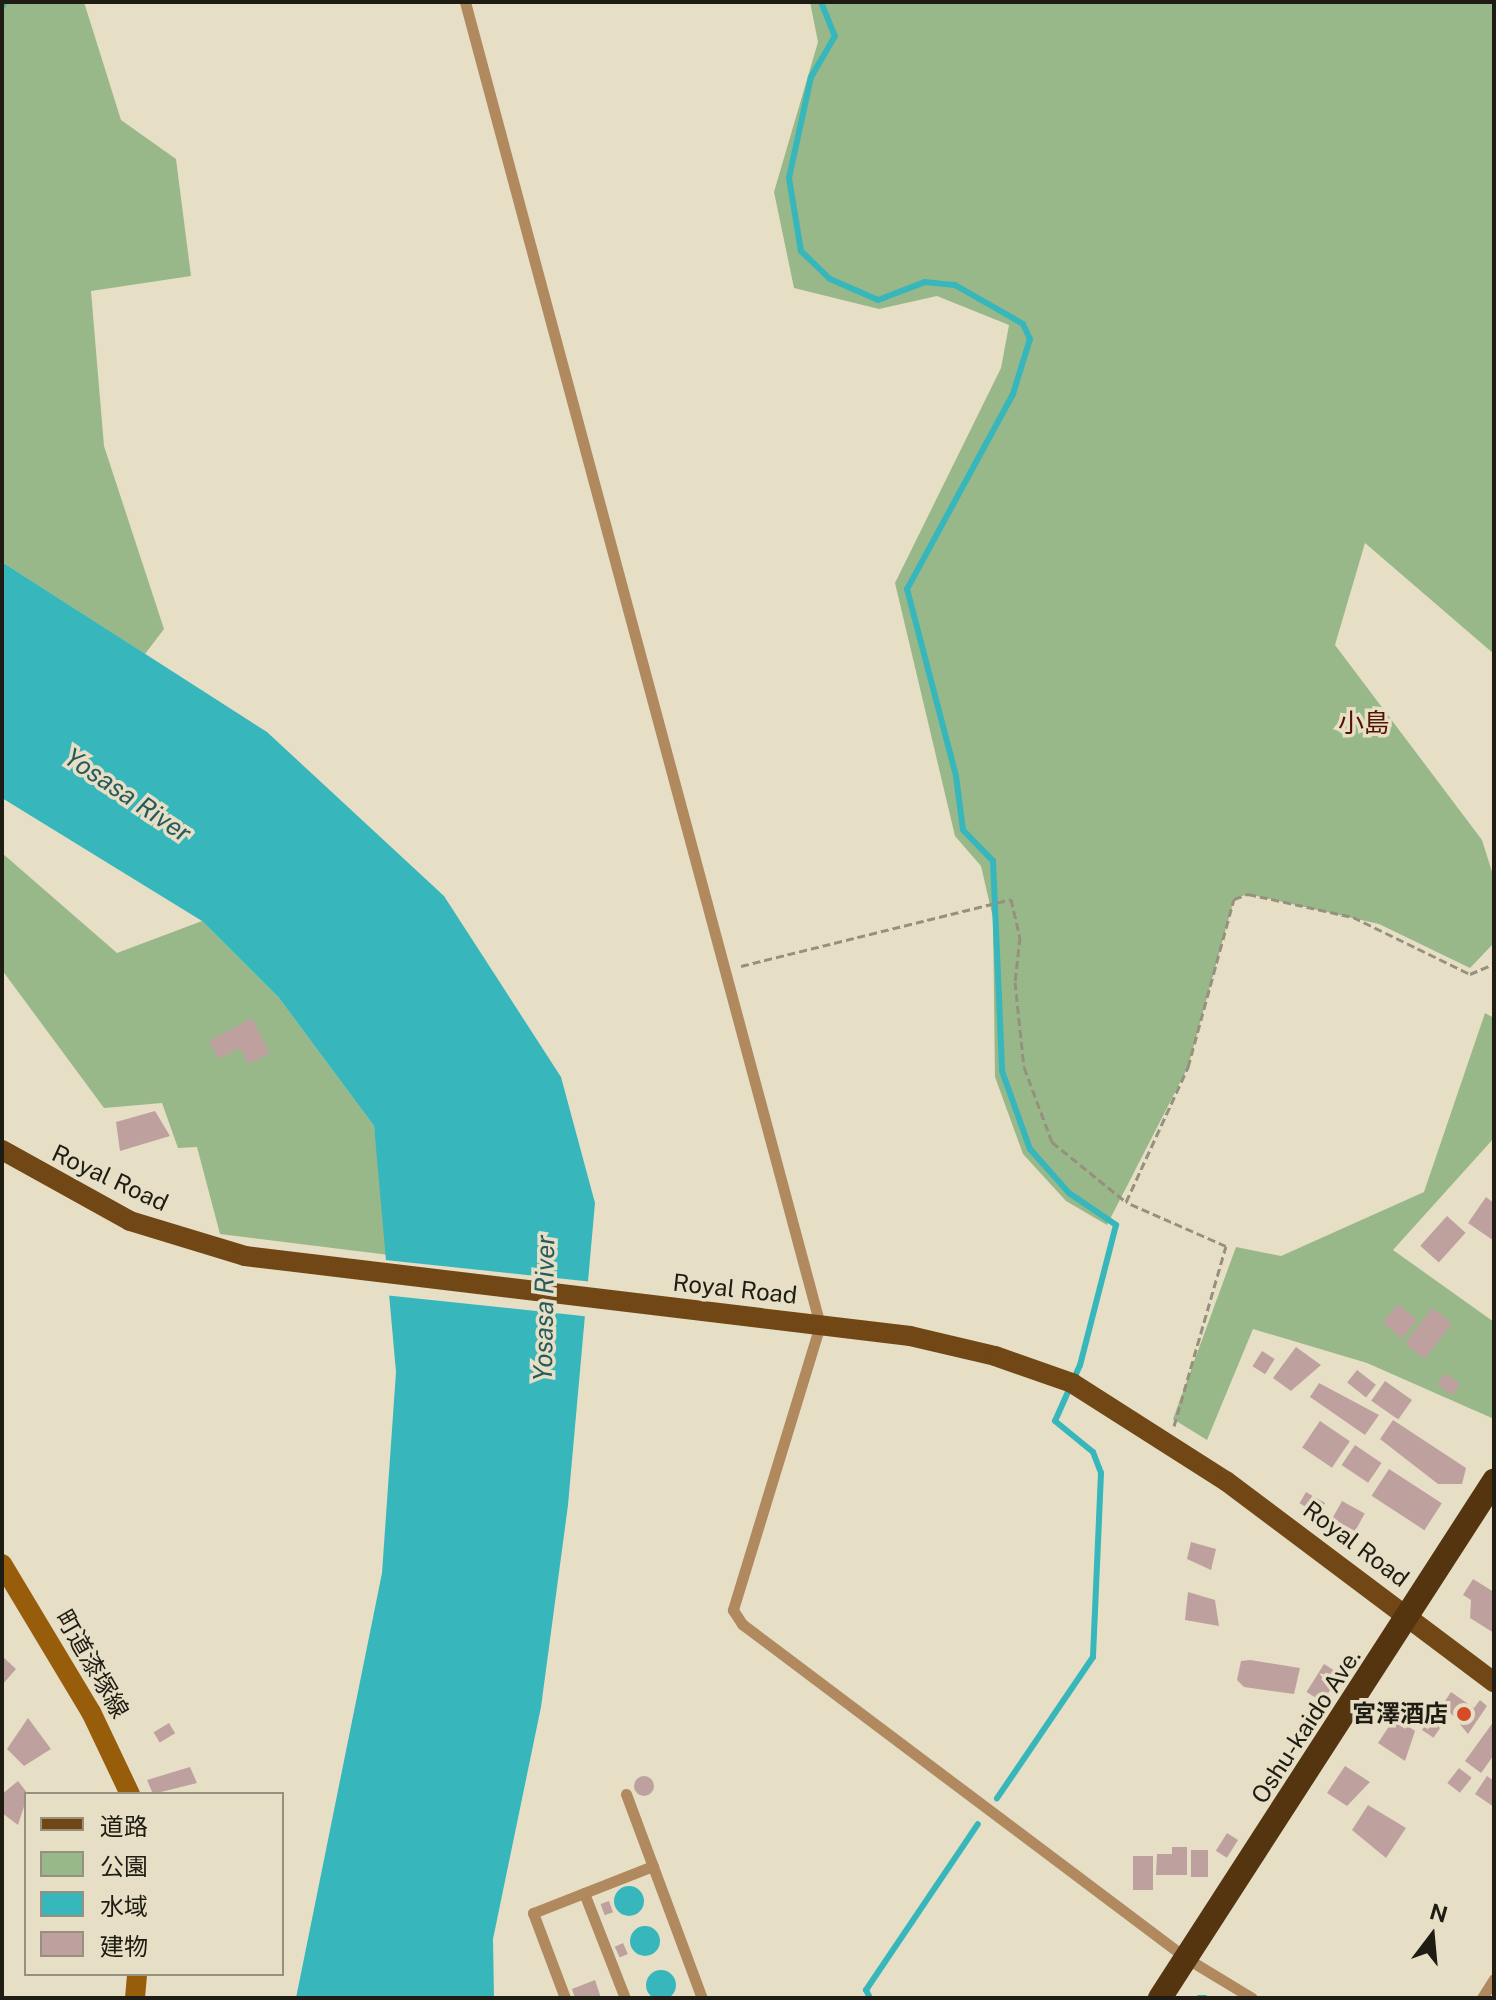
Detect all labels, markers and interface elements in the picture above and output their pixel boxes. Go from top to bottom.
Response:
district label: 小島 [1338,707,1390,739]
water label: Yosasa River [59,741,197,849]
street label: Royal Road [47,1139,173,1217]
water label: Yosasa River [527,1235,561,1381]
street label: Royal Road [671,1268,799,1310]
street label: Royal Road [1297,1495,1415,1593]
street label: 町道漆塚線 [50,1605,134,1723]
street label: Oshu-kaido Ave. [1245,1643,1367,1809]
place label: 宮澤酒店 [1352,1700,1448,1728]
marker: 宮澤酒店 [1455,1705,1473,1723]
legend [24,1792,284,1976]
text: 道路 [100,1812,148,1840]
text: 公園 [100,1852,148,1880]
text: 水域 [100,1892,148,1920]
north arrow [1392,1896,1472,1976]
text: N [1427,1898,1450,1928]
text: 建物 [100,1932,148,1960]

